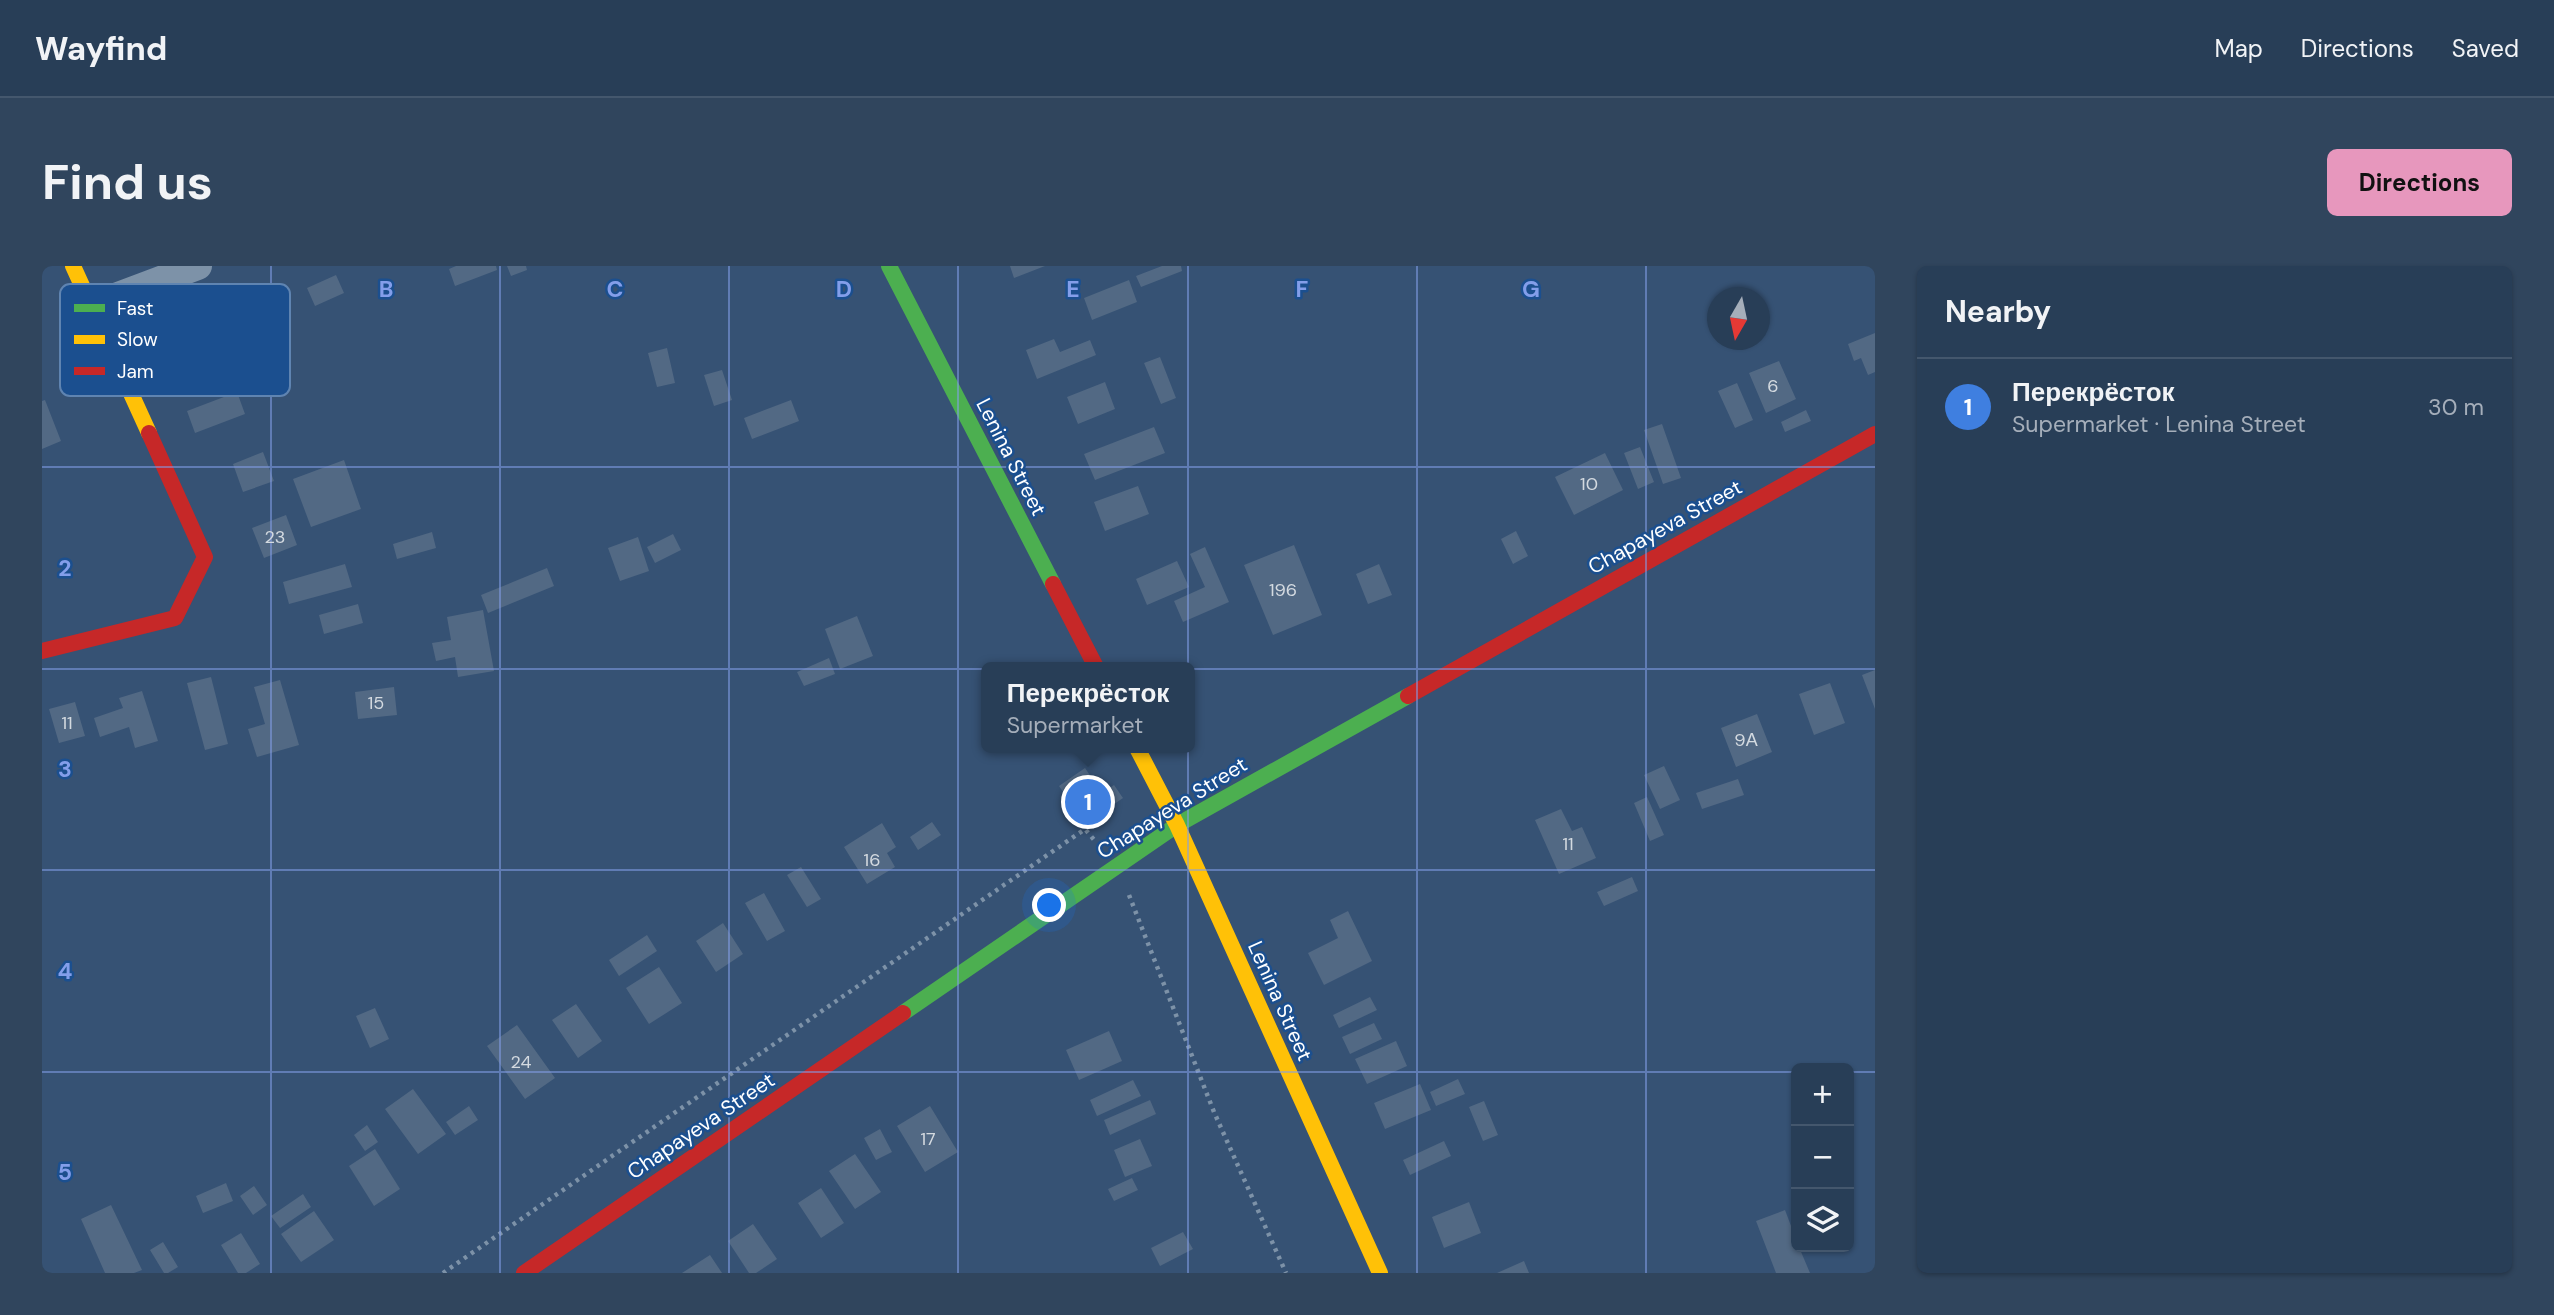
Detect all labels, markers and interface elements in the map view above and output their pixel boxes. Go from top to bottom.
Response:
text: Wayfind [35,27,167,70]
text: Map [2215,33,2263,64]
text: Directions [2301,33,2414,64]
text: Saved [2452,33,2519,64]
button: Directions [2327,149,2512,216]
text: Find us [42,150,213,214]
text: B [379,274,393,304]
text: C [607,274,623,304]
text: D [836,274,852,304]
text: E [1066,274,1080,304]
text: F [1296,274,1309,304]
text: G [1522,274,1540,304]
legend [60,284,290,396]
north arrow [1707,287,1770,350]
text: Nearby [1945,292,2051,331]
text: Fast [117,296,153,321]
text: Slow [117,327,158,352]
text: Jam [117,359,154,384]
house number: 6 [1767,374,1779,398]
text: Перекрёсток [2012,375,2175,409]
text: 1 [1964,392,1972,422]
text: 30 m [2428,392,2484,422]
street label: Lenina Street [969,394,1053,520]
text: Supermarket · Lenina Street [2012,409,2306,439]
house number: 10 [1580,472,1598,496]
street label: Chapayeva Street [1583,473,1747,581]
house number: 23 [264,525,286,549]
text: 2 [58,553,72,583]
house number: 196 [1269,578,1297,602]
popup [981,662,1195,753]
text: Перекрёсток [1007,676,1169,710]
house number: 15 [368,691,384,715]
text: Supermarket [1007,710,1143,740]
house number: 11 [61,711,73,735]
house number: 9А [1734,728,1758,752]
street label: Chapayeva Street [1092,751,1252,865]
text: 3 [58,754,72,784]
pin: 1 [1065,776,1111,828]
house number: 11 [1562,832,1574,856]
house number: 16 [864,848,880,872]
your location [1032,888,1066,922]
street label: Lenina Street [1241,937,1319,1065]
text: 4 [58,956,73,986]
house number: 24 [511,1050,532,1074]
map controls [1791,1063,1854,1252]
button: + [1791,1063,1854,1126]
street label: Chapayeva Street [622,1066,780,1186]
button: − [1791,1126,1854,1189]
house number: 17 [920,1127,936,1151]
text: 5 [58,1157,72,1187]
button: layers [1791,1189,1854,1252]

